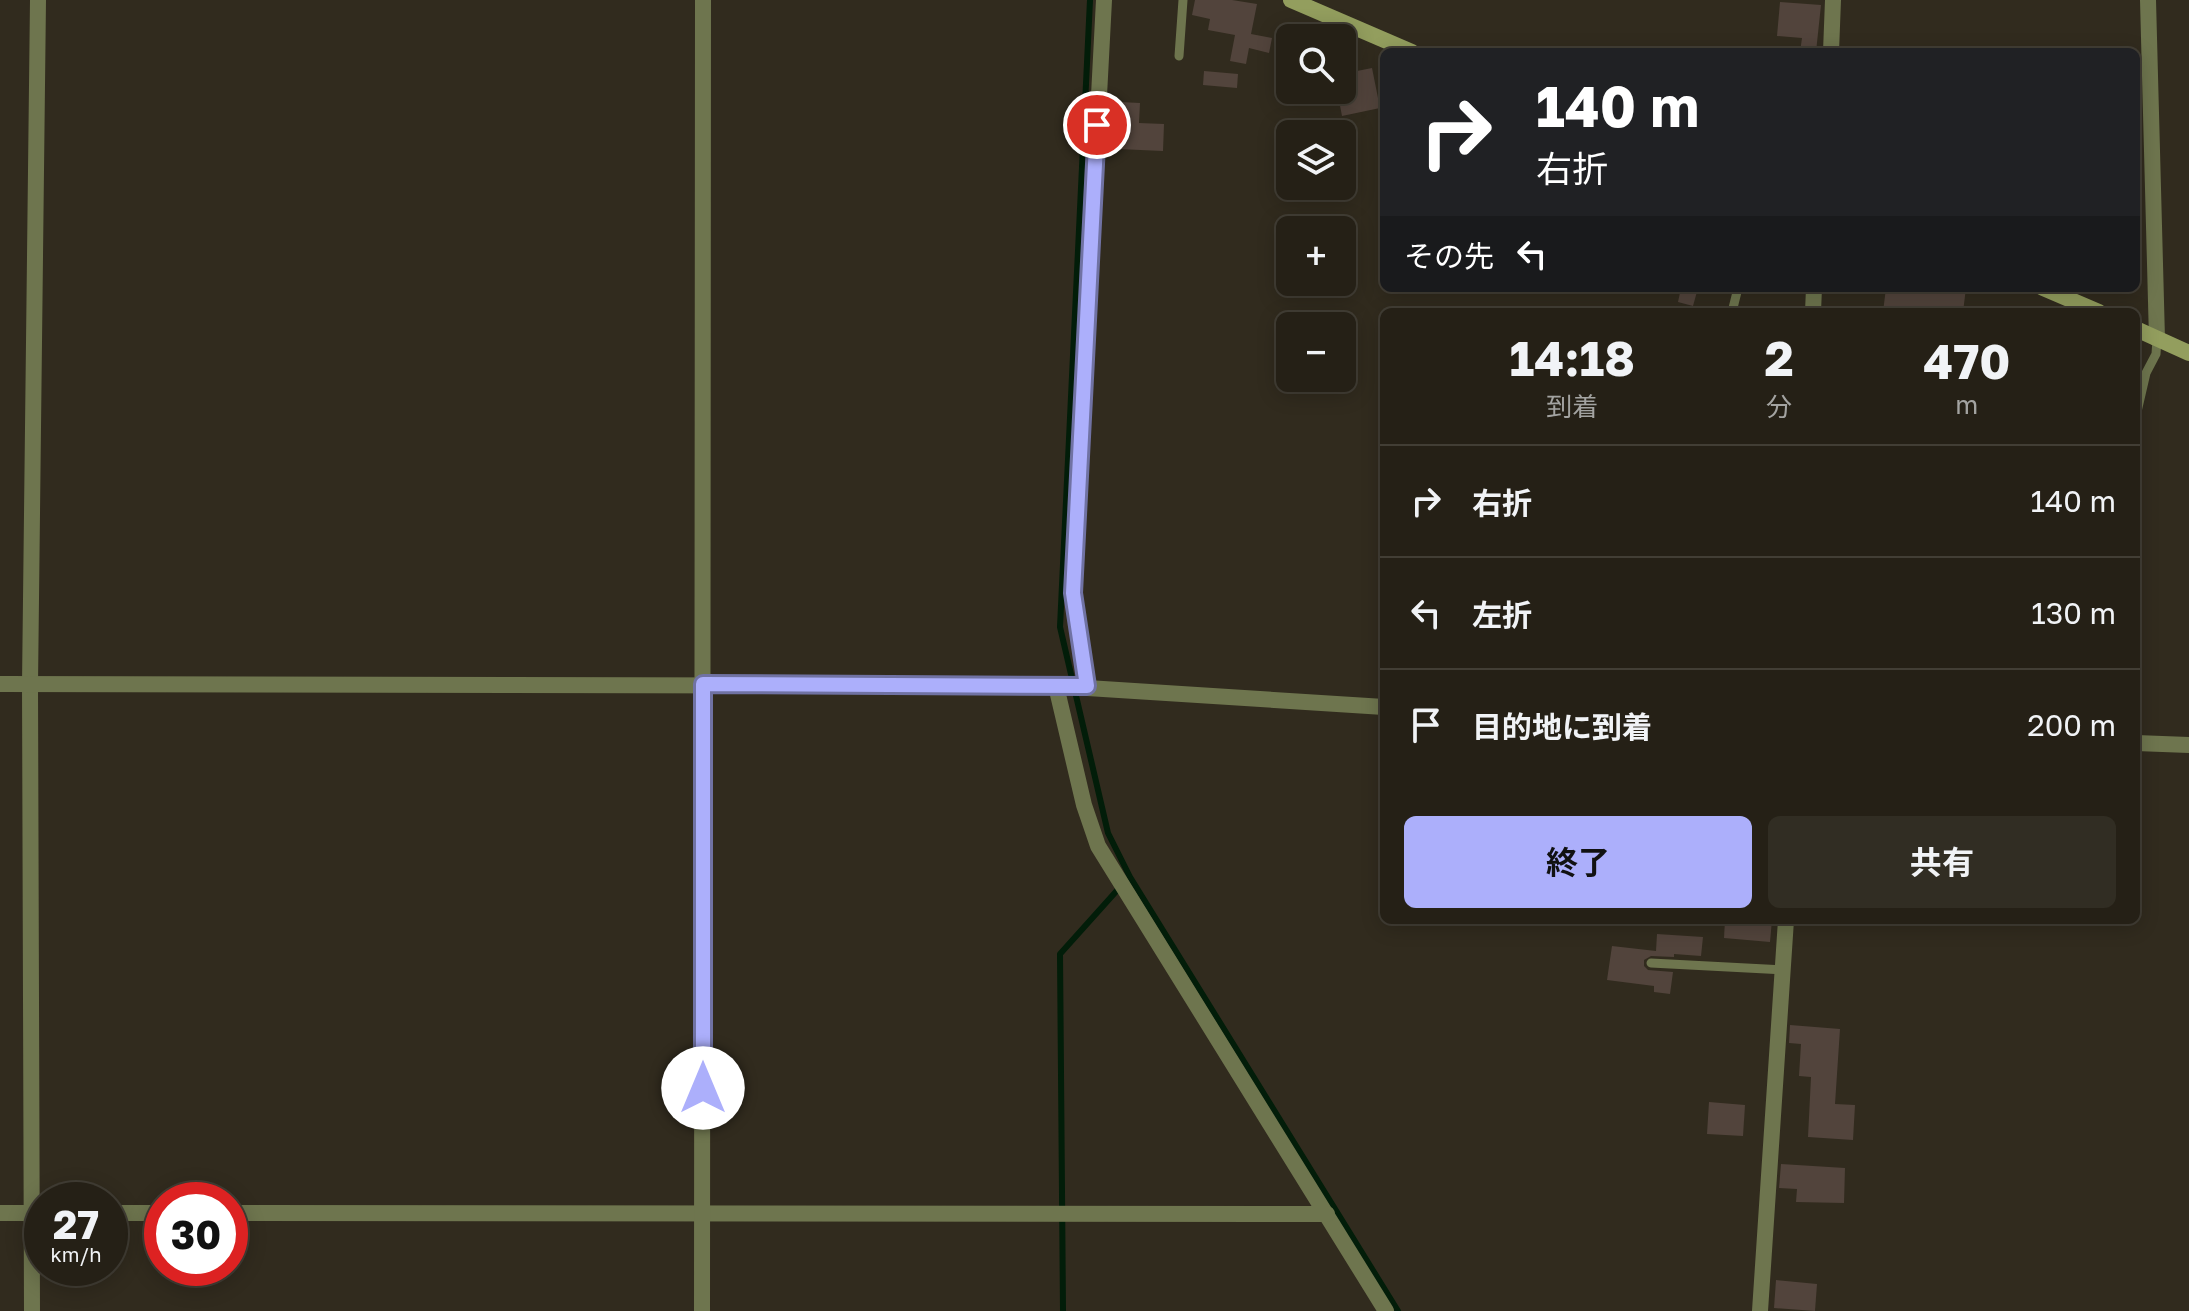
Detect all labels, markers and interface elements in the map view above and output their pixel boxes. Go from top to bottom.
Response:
map controls [1276,24,1356,392]
button: search [1276,24,1356,104]
text: 140 m [1536,72,1699,139]
icon: right [1404,80,1508,184]
pin [1063,91,1131,159]
icon: arrive [1075,103,1119,147]
button: layers [1276,120,1356,200]
text: 右折 [1536,147,1608,190]
button: + [1276,216,1356,296]
icon: left [1510,232,1554,276]
text: その先 [1404,238,1494,274]
button: − [1276,312,1356,392]
text: 14:18 [1509,329,1635,387]
text: 2 [1764,329,1794,387]
text: 470 [1923,332,2011,390]
text: m [1955,389,1978,420]
text: 到着 [1546,391,1598,422]
text: 分 [1766,391,1792,422]
icon: right [1404,479,1448,523]
text: 140 m [2031,483,2116,519]
text: 右折 [1472,485,1532,521]
icon: left [1404,591,1448,635]
text: 130 m [2031,595,2116,631]
text: 左折 [1472,597,1532,633]
icon: arrive [1404,703,1448,747]
text: 200 m [2027,707,2116,743]
text: 目的地に到着 [1472,709,1652,745]
button: 終了 [1404,816,1752,908]
button: 共有 [1768,816,2116,908]
position arrow [661,1046,745,1130]
speed limit sign: 30 [144,1182,248,1286]
text: 27 [53,1200,99,1248]
text: km/h [51,1242,101,1266]

